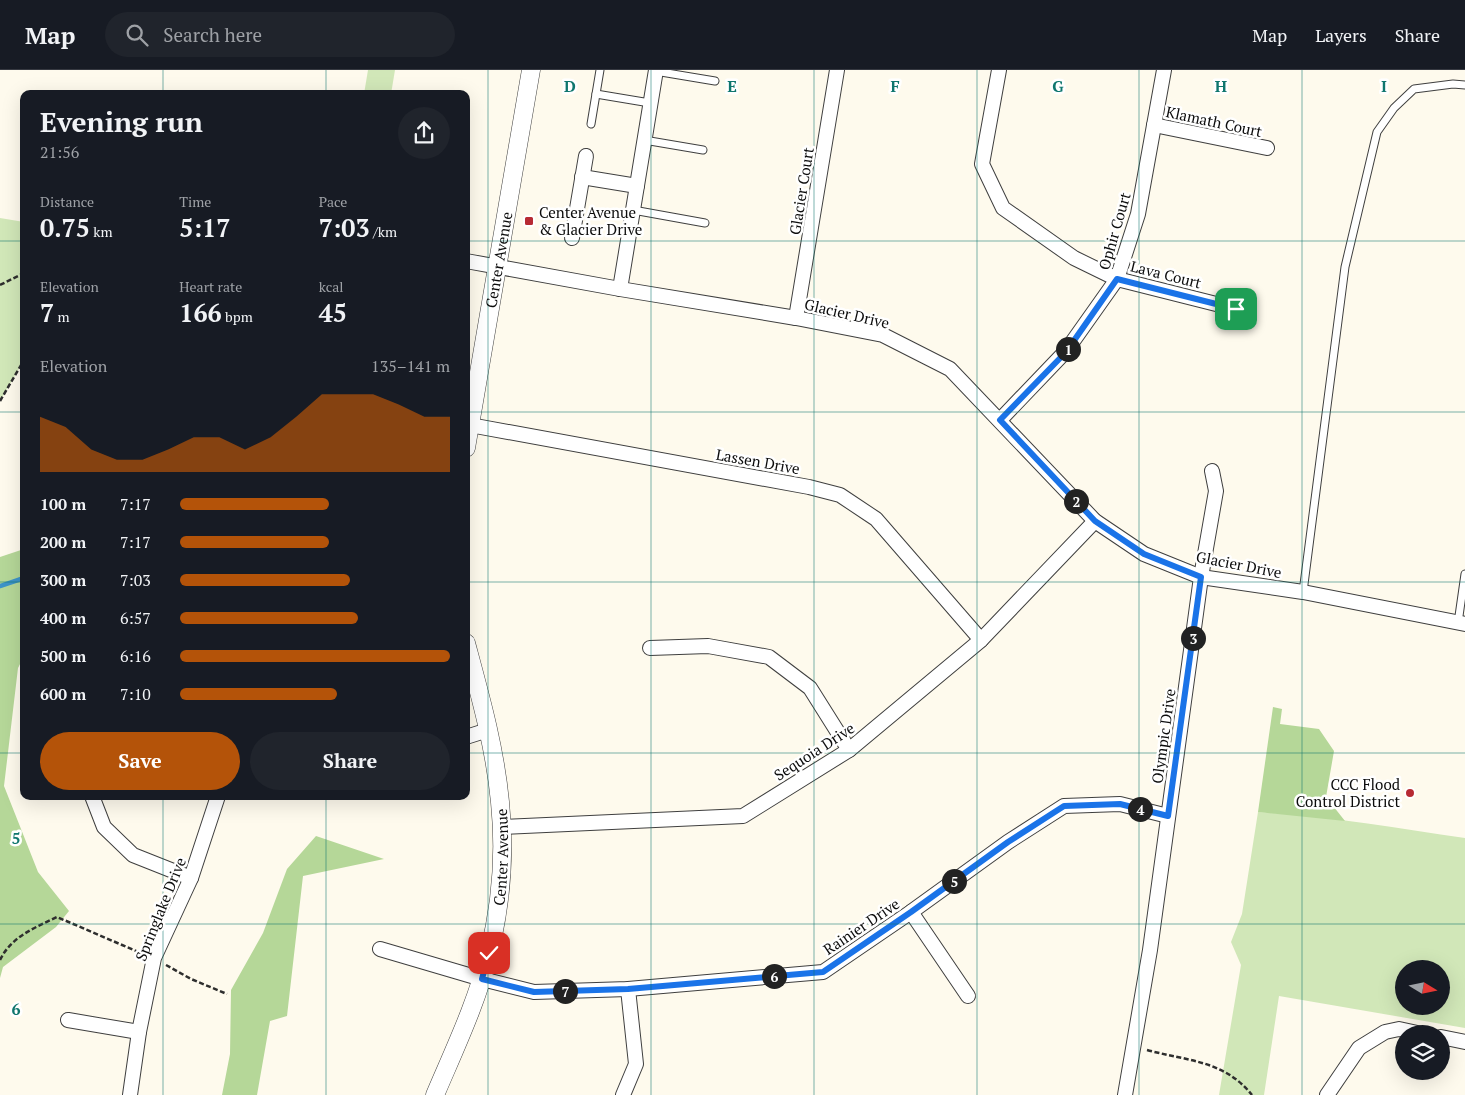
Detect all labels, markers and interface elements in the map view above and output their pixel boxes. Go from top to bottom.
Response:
search box [105,12,455,57]
text: Map [25,19,75,51]
icon: search [123,21,151,49]
text: Search here [163,22,262,47]
text: Map [1252,23,1287,47]
text: Layers [1315,23,1367,47]
text: Share [1395,23,1440,47]
text: D [564,75,576,97]
text: E [727,75,737,97]
text: F [890,75,900,97]
text: G [1052,75,1064,97]
text: H [1215,75,1227,97]
text: I [1381,75,1387,97]
street label: Klamath Court [1164,101,1264,141]
text: Evening run [40,103,203,140]
button: share [398,107,450,159]
text: 21:56 [40,141,79,163]
street label: Glacier Court [784,145,818,236]
street label: Ophir Court [1093,189,1135,272]
text: Distance [40,192,94,211]
text: Time [179,192,211,211]
text: Pace [319,192,347,211]
place label: Center Avenue & Glacier Drive [539,202,642,239]
street label: Center Avenue [480,210,516,309]
text: 0.75 [40,211,90,244]
text: 5:17 [179,211,230,244]
text: 7:03 [319,211,370,244]
marker: Center Avenue & Glacier Drive [523,215,535,227]
text: km [90,222,113,241]
text: /km [370,222,397,241]
street label: Lava Court [1129,256,1204,293]
text: Elevation [40,277,99,296]
text: Heart rate [179,277,242,296]
text: kcal [319,277,344,296]
pin [1215,288,1257,330]
street label: Glacier Drive [803,294,891,332]
icon: arrive [1222,295,1250,323]
text: 7 [40,296,54,329]
text: 166 [179,296,222,329]
text: 45 [319,296,347,329]
text: m [54,307,70,326]
text: bpm [222,307,253,326]
pin: 1 [1056,336,1080,362]
text: 1 [1065,340,1072,359]
text: Elevation [40,355,107,377]
text: 135–141 m [371,355,450,377]
street label: Lassen Drive [715,444,801,478]
pin: 2 [1064,488,1088,514]
text: 2 [1073,492,1080,511]
text: 100 m [40,493,86,515]
text: 7:17 [120,493,151,515]
text: 200 m [40,531,86,553]
text: 7:17 [120,531,151,553]
street label: Glacier Drive [1195,546,1283,582]
text: 300 m [40,569,86,591]
text: 7:03 [120,569,151,591]
text: 400 m [40,607,86,629]
text: 6:57 [120,607,151,629]
pin: 3 [1180,626,1206,650]
text: 3 [1190,629,1197,648]
text: 500 m [40,645,86,667]
text: 6:16 [120,645,151,667]
text: 600 m [40,683,86,705]
text: 7:10 [120,683,151,705]
street label: Olympic Drive [1146,687,1180,785]
street label: Sequoia Drive [770,717,858,785]
button: Save [40,732,240,790]
button: Share [250,732,450,790]
place label: CCC Flood Control District [1296,774,1400,811]
marker: CCC Flood Control District [1404,787,1416,799]
pin: 4 [1128,796,1152,822]
text: 4 [1137,800,1144,819]
street label: Center Avenue [488,808,512,907]
text: 5 [11,827,21,849]
street label: Springlake Drive [130,854,190,964]
pin: 5 [942,868,966,894]
text: 5 [951,872,958,891]
street label: Rainier Drive [819,893,903,959]
pin [468,932,510,974]
icon: check [475,939,503,967]
north arrow [1395,960,1450,1015]
map controls [1395,960,1450,1080]
pin: 6 [762,964,786,988]
text: 6 [771,967,778,986]
pin: 7 [552,978,578,1004]
text: 7 [562,982,569,1001]
text: 6 [11,998,21,1020]
button: layers [1395,1025,1450,1080]

